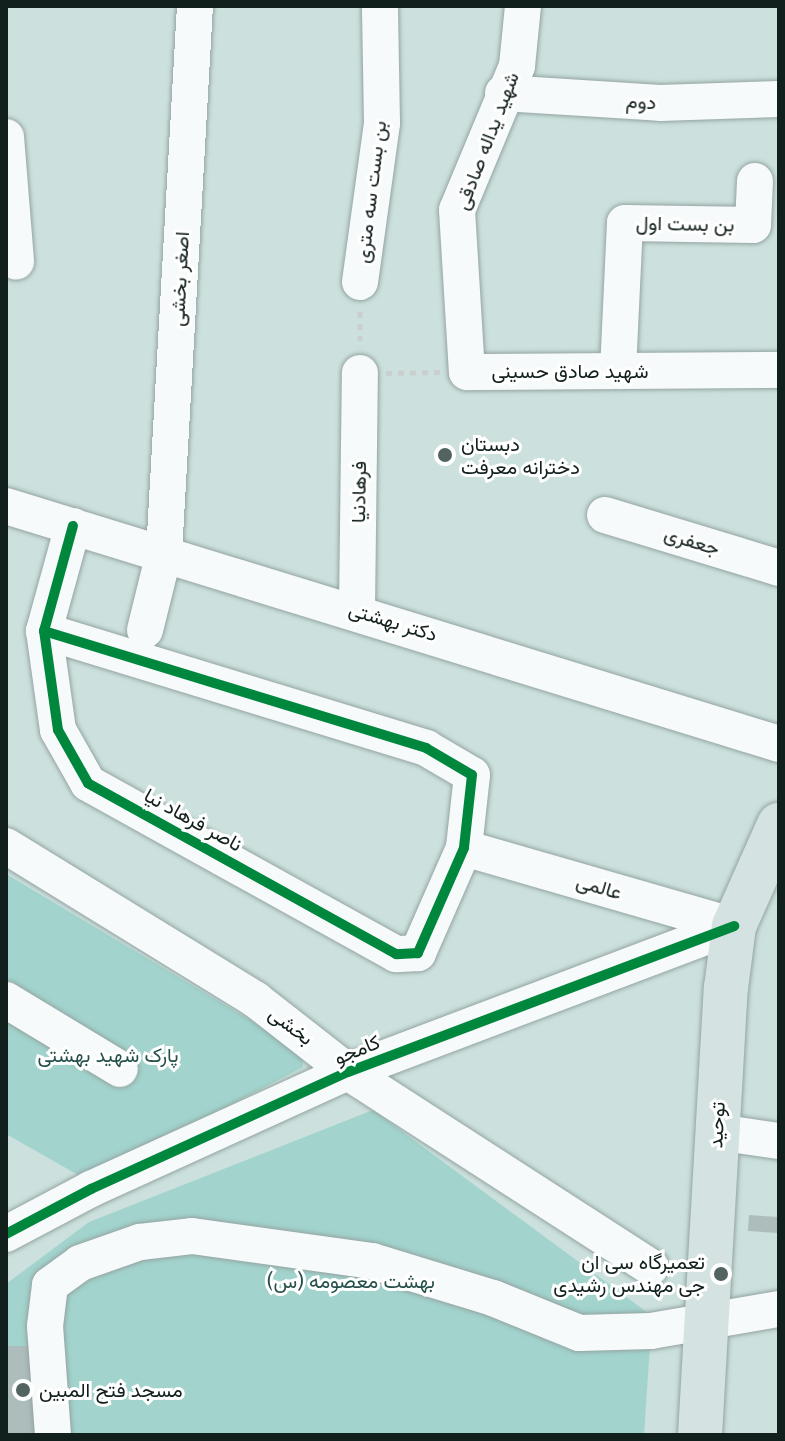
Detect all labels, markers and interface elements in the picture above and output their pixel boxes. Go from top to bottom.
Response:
street label: شهید یداله صادقی [450,69,524,213]
street label: دوم [625,89,657,115]
street label: بن بست سه متری [350,119,392,265]
street label: بن بست اول [635,211,735,237]
street label: اصغر بخشی [166,231,194,327]
street label: شهید صادق حسینی [492,359,648,383]
place label: دبستان دخترانه معرفت [461,432,580,479]
marker: دبستان دخترانه معرفت [436,446,454,464]
street label: فرهادنیا [346,461,372,523]
street label: جعفری [661,521,723,561]
street label: دکتر بهشتی [346,597,440,647]
street label: ناصر فرهاد نیا [140,783,246,857]
street label: عالمی [574,869,624,905]
street label: بخشی [264,1002,318,1050]
street label: کامجو [331,1030,383,1070]
park label: پارک شهید بهشتی [37,1043,179,1067]
street label: توحید [704,1101,730,1149]
place label: تعمیرگاه سی ان جی مهندس رشیدی [553,1250,705,1297]
marker: تعمیرگاه سی ان جی مهندس رشیدی [712,1265,730,1283]
park label: (بهشت معصومه (س [267,1269,435,1293]
place label: مسجد فتح المبین [39,1378,183,1402]
marker: مسجد فتح المبین [14,1381,32,1399]

